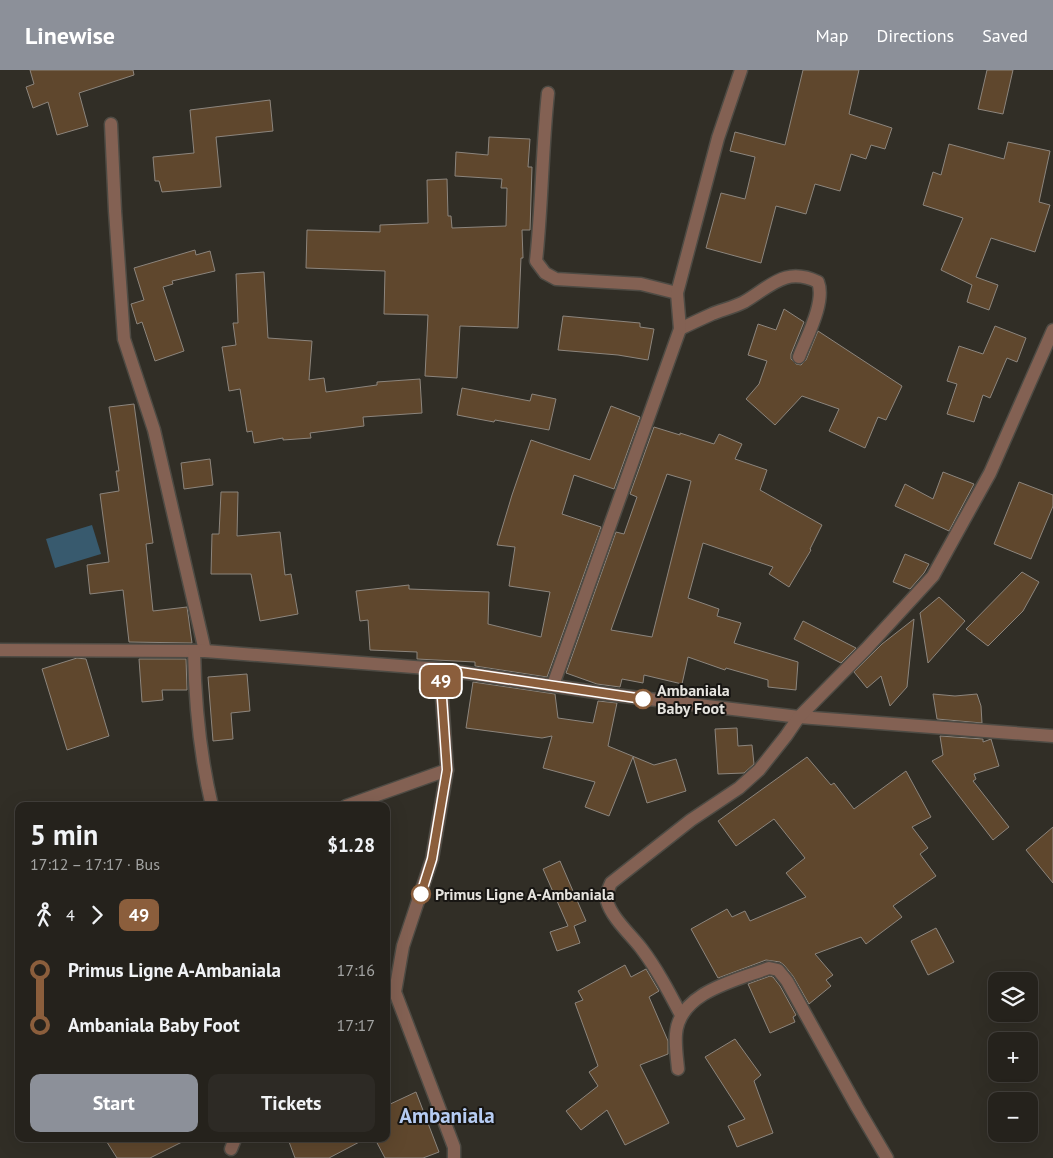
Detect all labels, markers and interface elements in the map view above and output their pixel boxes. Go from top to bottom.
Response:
text: Linewise [25,20,115,51]
text: Map [816,24,848,47]
text: Directions [876,24,954,47]
text: Saved [982,24,1028,47]
line badge: 49 [418,665,464,697]
text: 49 [431,669,451,692]
place label: Ambaniala Baby Foot [657,680,730,718]
marker: Ambaniala Baby Foot [633,689,653,709]
text: 5 min [30,816,98,853]
text: $1.28 [327,833,375,857]
text: 17:12 – 17:17 · Bus [30,854,160,874]
marker: Primus Ligne A-Ambaniala [411,884,431,904]
place label: Primus Ligne A-Ambaniala [435,884,614,904]
icon: walk [30,901,58,929]
icon: forward [83,901,111,929]
text: 49 [129,903,149,926]
text: 4 [66,905,75,925]
text: Primus Ligne A-Ambaniala [68,958,281,982]
text: 17:16 [337,960,375,980]
map controls [988,972,1038,1142]
button: layers [988,972,1038,1022]
text: Ambaniala Baby Foot [68,1013,240,1037]
text: 17:17 [337,1015,375,1035]
button: + [988,1032,1038,1082]
button: Start [30,1074,198,1132]
button: Tickets [208,1074,375,1132]
button: − [988,1092,1038,1142]
district label: Ambaniala [399,1102,495,1129]

